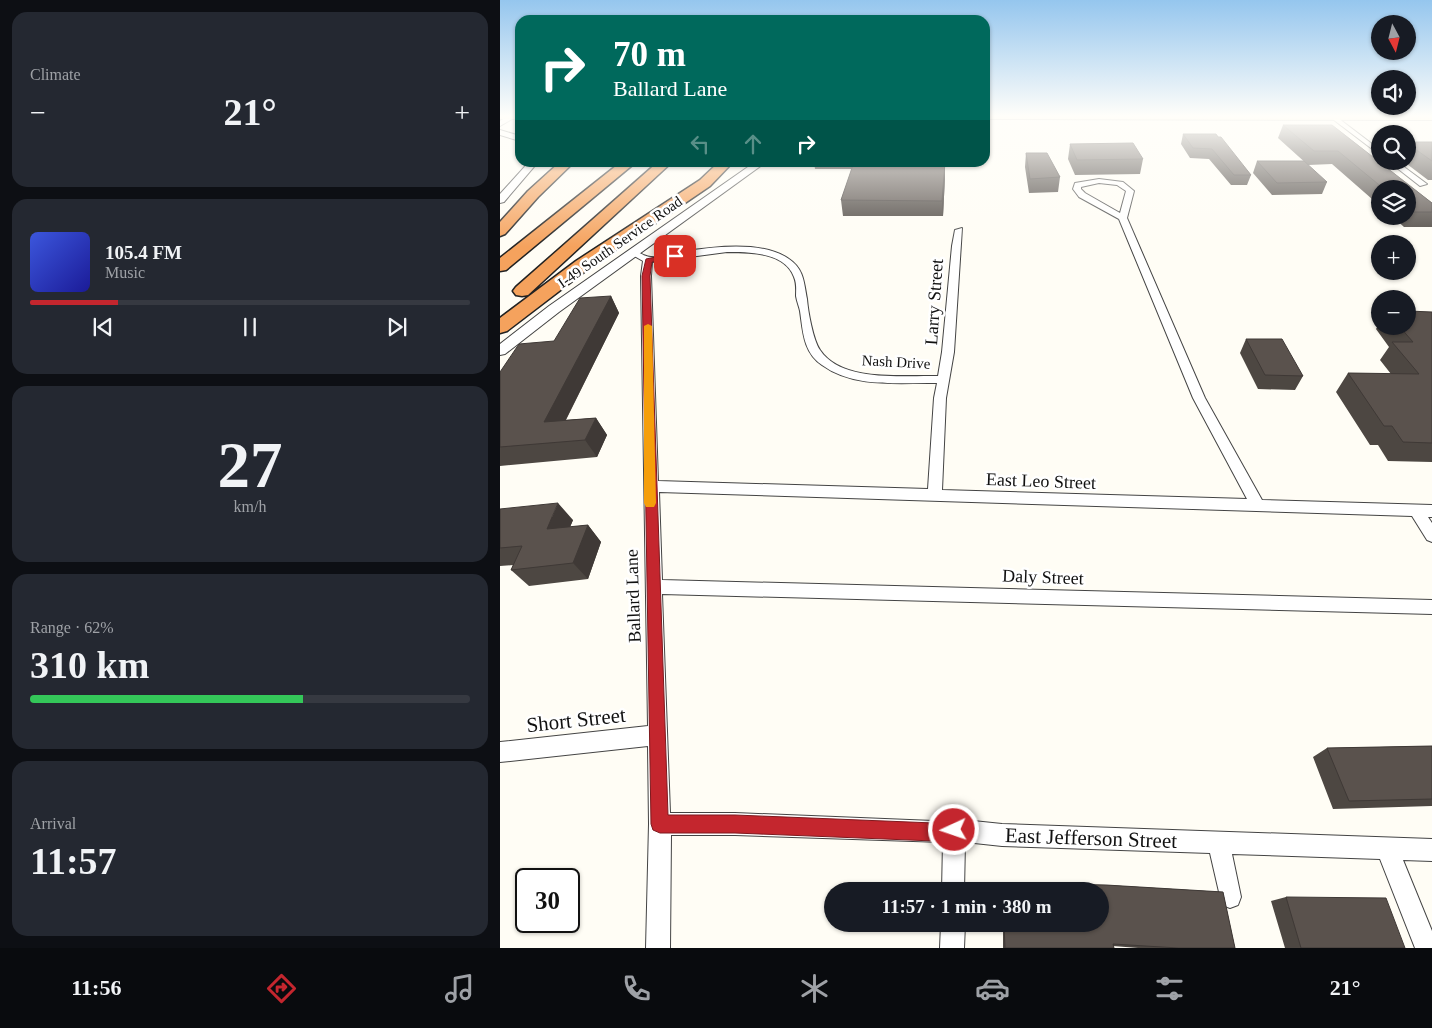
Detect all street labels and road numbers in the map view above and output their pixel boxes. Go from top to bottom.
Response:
street label: I-49 South Service Road [555,193,686,291]
street label: Larry Street [921,258,947,346]
street label: Nash Drive [861,352,931,372]
street label: East Leo Street [986,469,1096,493]
street label: Ballard Lane [621,549,645,643]
street label: Daly Street [1002,566,1084,588]
street label: Short Street [525,703,627,737]
street label: East Jefferson Street [1005,823,1178,853]

